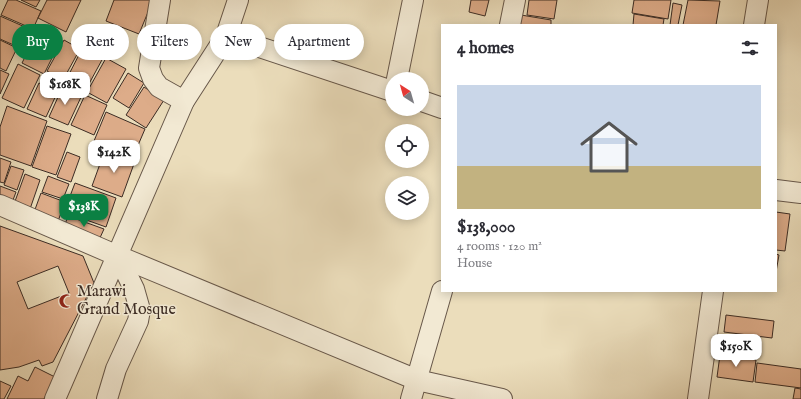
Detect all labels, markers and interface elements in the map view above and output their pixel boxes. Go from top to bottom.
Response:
chip: Buy [12,24,63,60]
chip: Rent [71,24,129,60]
chip: Filters [137,24,202,60]
chip: New [210,24,266,60]
chip: Apartment [274,24,364,60]
icon: filters [739,37,761,59]
text: 4 homes [457,38,514,59]
pin: $168K [37,72,93,106]
north arrow [385,72,429,116]
map controls [385,72,429,220]
text: $168K [49,76,81,93]
icon: home [573,111,645,183]
button: locate [385,124,429,168]
pin: $142K [86,140,142,174]
text: $142K [97,144,131,161]
button: layers [385,176,429,220]
pin: $138K [56,194,112,228]
text: $138K [68,198,100,215]
text: $138,000 [457,217,515,238]
text: 4 rooms · 120 m² [457,238,542,255]
text: House [457,255,492,272]
place label: Marawi Grand Mosque [77,282,176,320]
mosque icon: Marawi Grand Mosque [58,293,74,309]
pin: $150K [708,334,764,368]
text: $150K [720,338,752,355]

